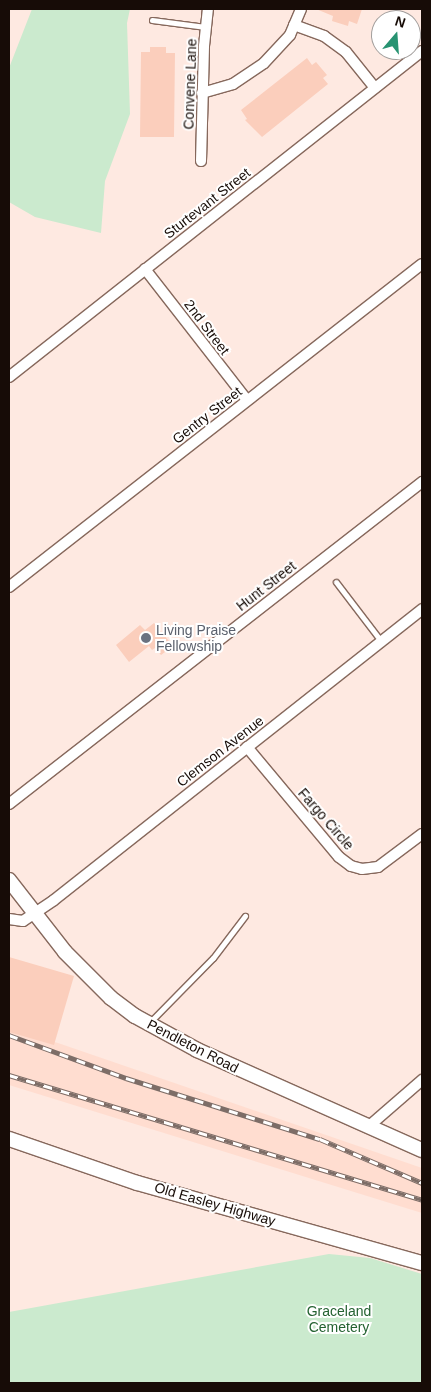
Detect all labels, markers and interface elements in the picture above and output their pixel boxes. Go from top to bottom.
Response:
north arrow [371,10,421,60]
text: N [393,13,408,31]
street label: Convene Lane [180,38,200,130]
street label: Sturtevant Street [160,164,254,242]
street label: 2nd Street [181,296,233,358]
street label: Gentry Street [169,383,245,447]
street label: Hunt Street [233,558,299,614]
place label: Living Praise Fellowship [156,622,236,654]
marker: Living Praise Fellowship [140,632,152,644]
street label: Clemson Avenue [173,712,267,790]
street label: Fargo Circle [295,785,357,853]
street label: Pendleton Road [144,1016,242,1076]
street label: Old Easley Highway [152,1179,278,1229]
park label: Graceland Cemetery [307,1303,371,1335]

